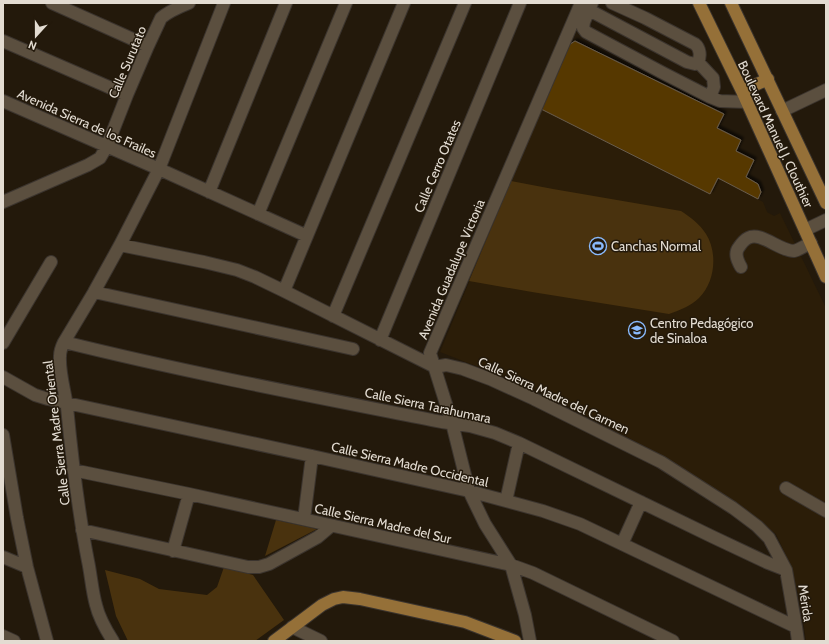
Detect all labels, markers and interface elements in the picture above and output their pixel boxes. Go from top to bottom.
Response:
north arrow [16,16,56,56]
street label: Calle Surutato [105,23,149,101]
text: N [26,37,39,53]
street label: Boulevard Manuel J. Clouthier [735,58,817,211]
street label: Avenida Sierra de los Frailes [15,85,160,161]
street label: Calle Cerro Otates [410,117,464,215]
street label: Avenida Guadalupe Victoria [414,196,488,341]
sports icon: Canchas Normal [588,236,608,256]
place label: Canchas Normal [611,238,701,254]
place label: Centro Pedagógico de Sinaloa [650,315,753,346]
school or university icon: Centro Pedagógico de Sinaloa [627,320,647,340]
street label: Calle Sierra Madre del Carmen [476,353,632,437]
street label: Calle Sierra Madre Oriental [39,360,73,506]
street label: Calle Sierra Tarahumara [363,384,493,426]
street label: Calle Sierra Madre Occidental [330,438,490,490]
street label: Calle Sierra Madre del Sur [313,499,454,547]
street label: Mérida [795,583,817,623]

